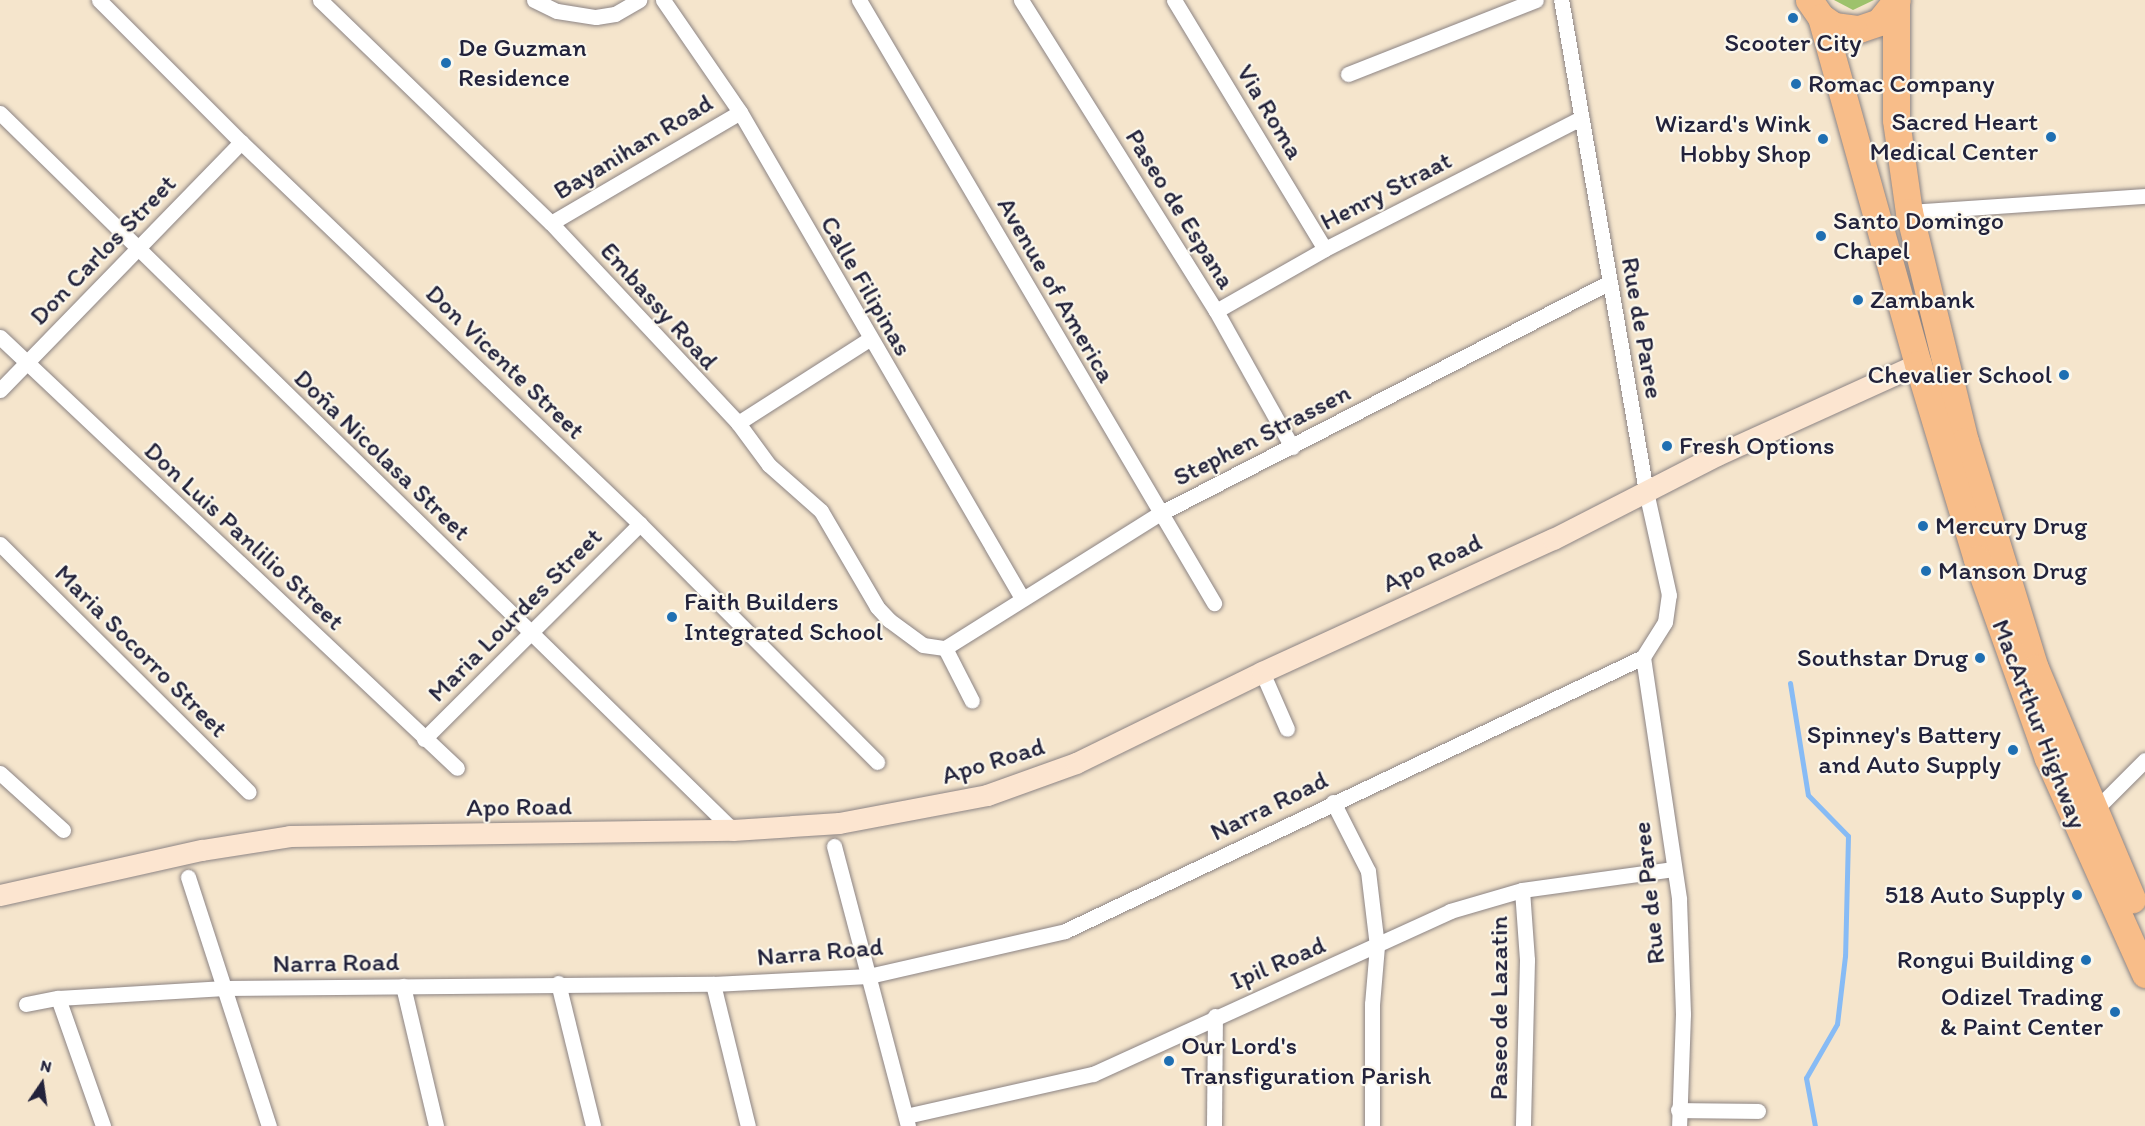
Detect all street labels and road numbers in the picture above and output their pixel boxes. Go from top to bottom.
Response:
street label: Via Roma [1230,59,1310,165]
street label: Bayanihan Road [548,87,718,207]
street label: Paseo de Espana [1118,123,1242,295]
street label: Henry Straat [1315,145,1457,237]
street label: Don Carlos Street [23,168,183,332]
street label: Avenue of America [990,192,1122,388]
street label: Calle Filipinas [813,210,919,362]
street label: Embassy Road [594,236,724,376]
street label: Rue de Paree [1614,255,1670,401]
street label: Don Vicente Street [419,278,591,446]
street label: Doña Nicolasa Street [287,362,477,548]
street label: Stephen Strassen [1169,377,1355,493]
street label: Don Luis Panlilio Street [138,436,350,636]
street label: Maria Lourdes Street [421,521,609,709]
street label: Apo Road [1378,527,1486,599]
street label: Maria Socorro Street [48,558,234,744]
street label: MacArthur Highway [1985,616,2093,832]
street label: Apo Road [938,731,1048,791]
street label: Narra Road [1206,764,1332,848]
street label: Apo Road [466,790,572,824]
street label: Rue de Paree [1626,820,1672,966]
street label: Paseo de Lazatin [1483,915,1515,1101]
street label: Ipil Road [1226,929,1330,997]
street label: Narra Road [756,931,884,973]
street label: Narra Road [273,946,399,980]

